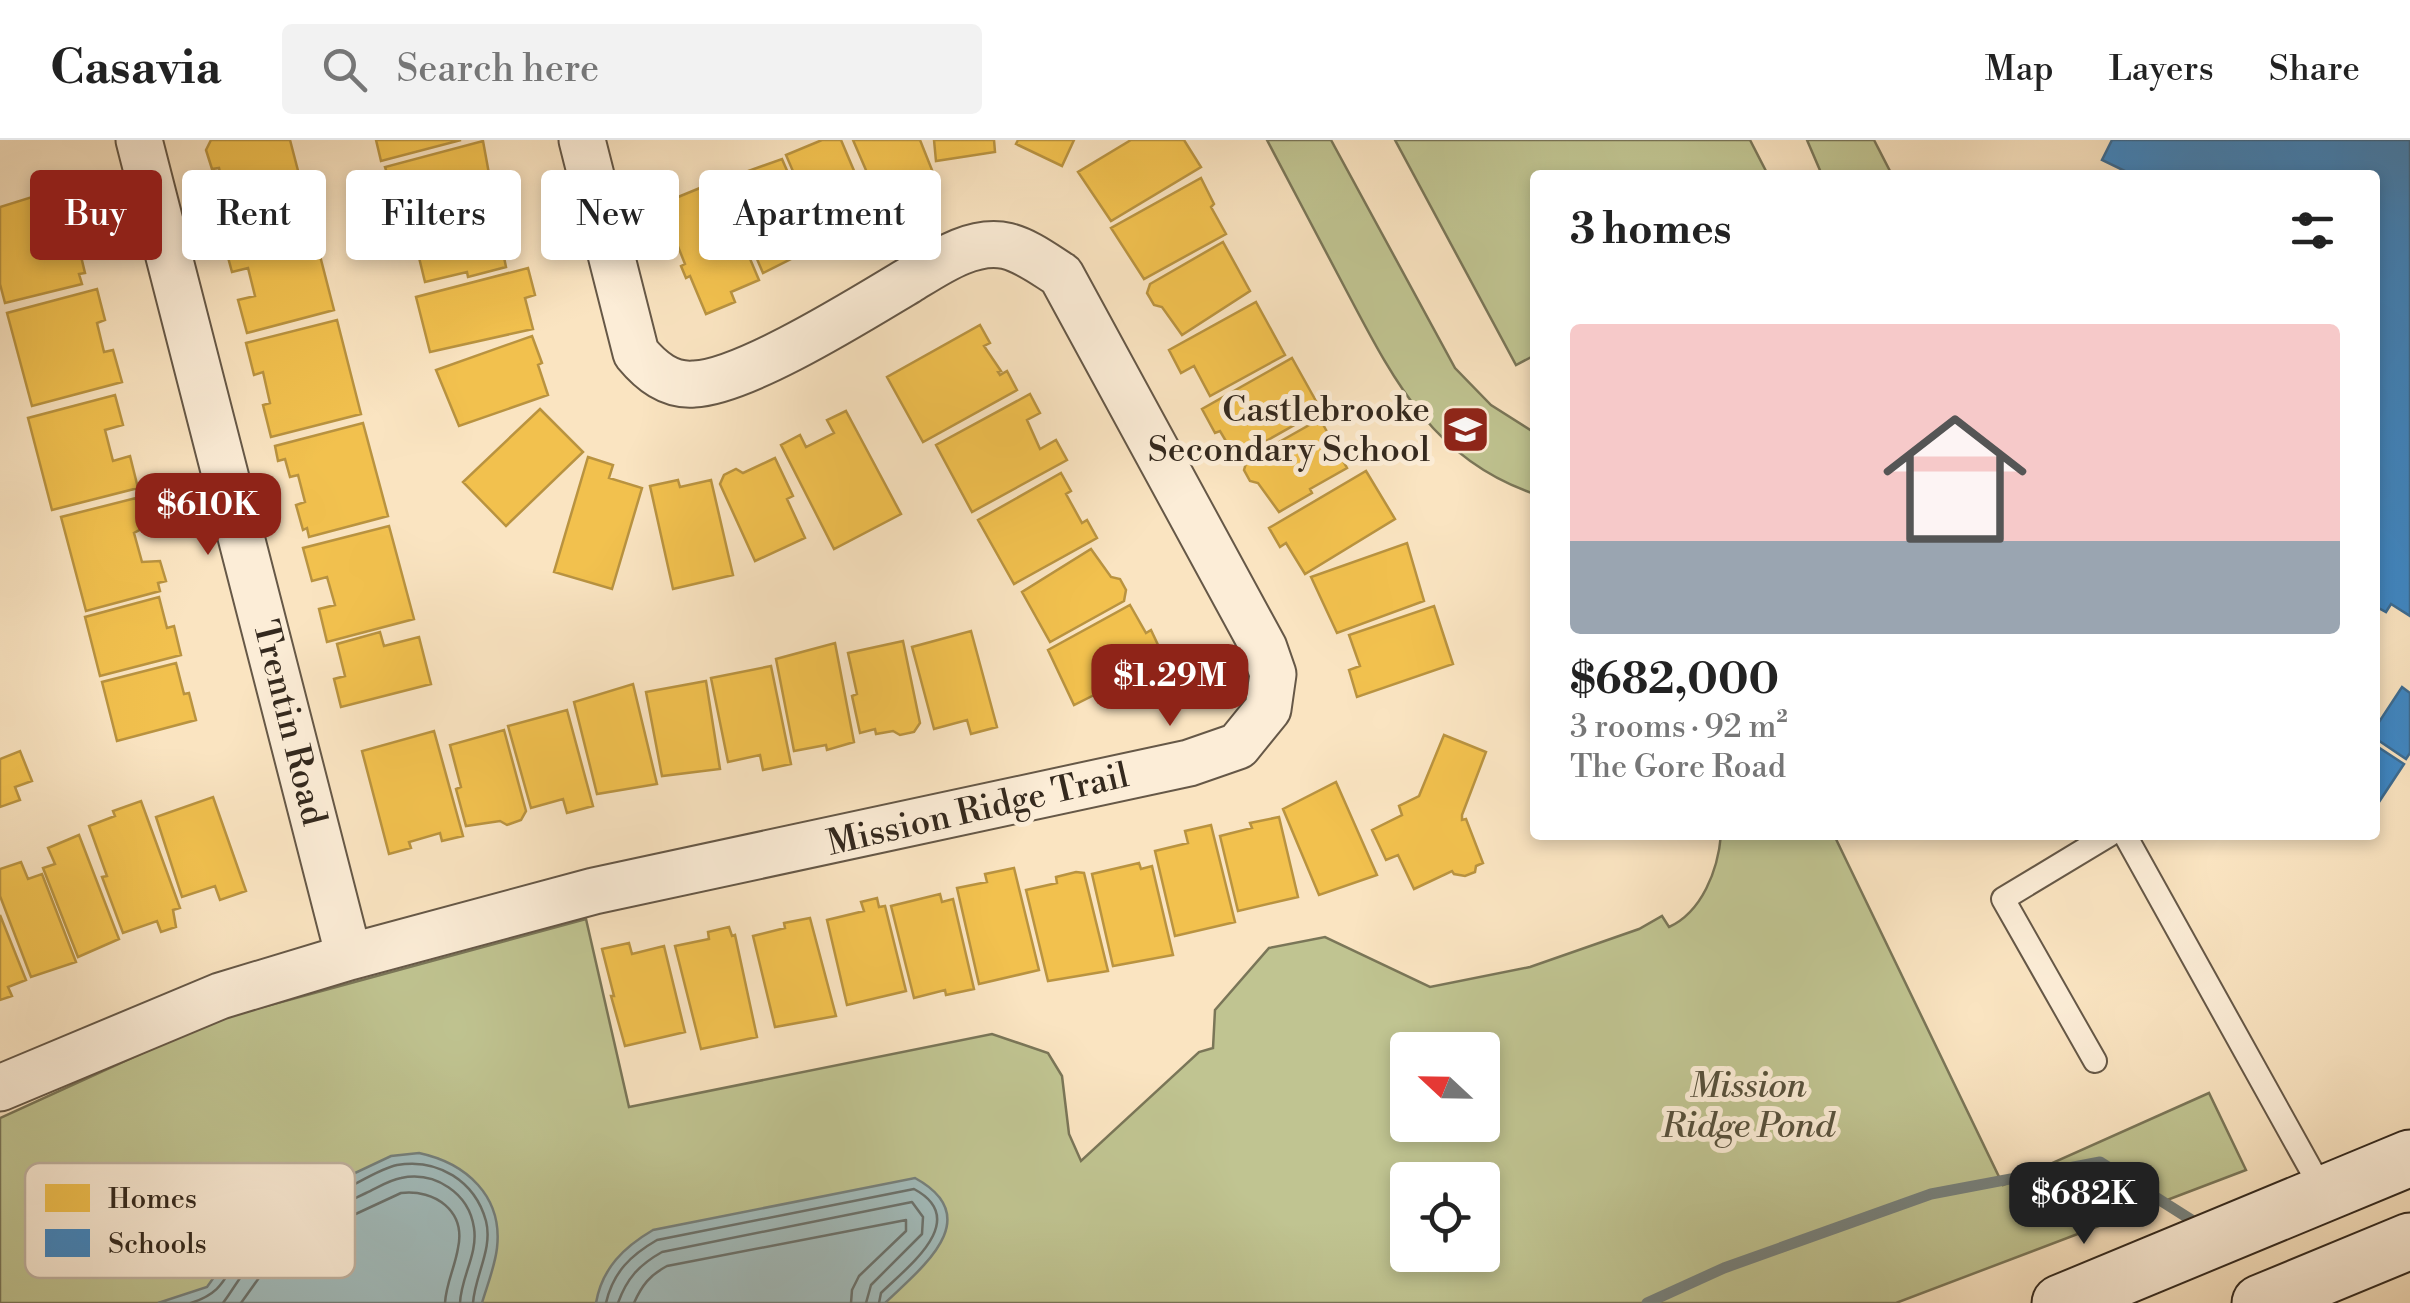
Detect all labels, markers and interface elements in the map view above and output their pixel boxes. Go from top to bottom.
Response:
search box [282,24,982,114]
text: Casavia [50,39,222,99]
icon: search [317,42,372,97]
text: Search here [397,46,599,93]
text: Map [1985,48,2054,91]
text: Layers [2109,48,2214,91]
text: Share [2269,48,2360,91]
chip: Buy [30,170,162,260]
chip: Rent [182,170,326,260]
chip: Filters [346,170,521,260]
chip: New [541,170,679,260]
chip: Apartment [699,170,941,260]
icon: filters [2285,203,2340,258]
text: 3 homes [1570,204,1732,257]
place label: Castlebrooke Secondary School [1148,389,1430,472]
icon: home [1865,389,2045,569]
school or university icon: Castlebrooke Secondary School [1439,404,1491,456]
pin: $610K [138,473,278,558]
text: $610K [157,485,259,525]
street label: Trentin Road [243,616,335,830]
pin: $1.29M [1089,644,1251,729]
text: $682,000 [1570,654,1779,707]
text: $1.29M [1113,656,1227,696]
text: 3 rooms · 92 m² [1570,707,1788,747]
text: The Gore Road [1570,747,1786,787]
street label: Mission Ridge Trail [823,754,1133,866]
north arrow [1390,1032,1500,1142]
map controls [1390,1032,1500,1272]
park label: Mission Ridge Pond [1660,1065,1836,1148]
button: locate [1390,1162,1500,1272]
pin: $682K [2014,1162,2154,1247]
legend [25,1163,355,1278]
text: $682K [2031,1174,2137,1214]
text: Homes [108,1182,197,1217]
text: Schools [108,1227,207,1262]

